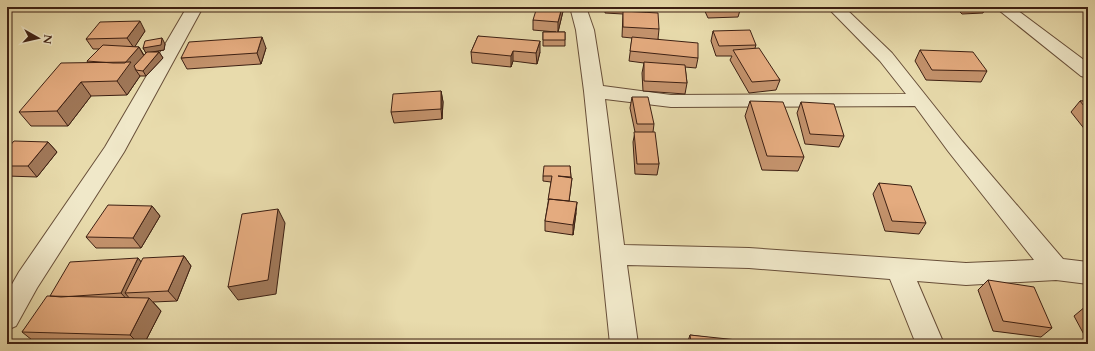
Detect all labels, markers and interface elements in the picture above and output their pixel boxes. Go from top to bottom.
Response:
north arrow [18,18,58,58]
text: N [39,34,55,46]

